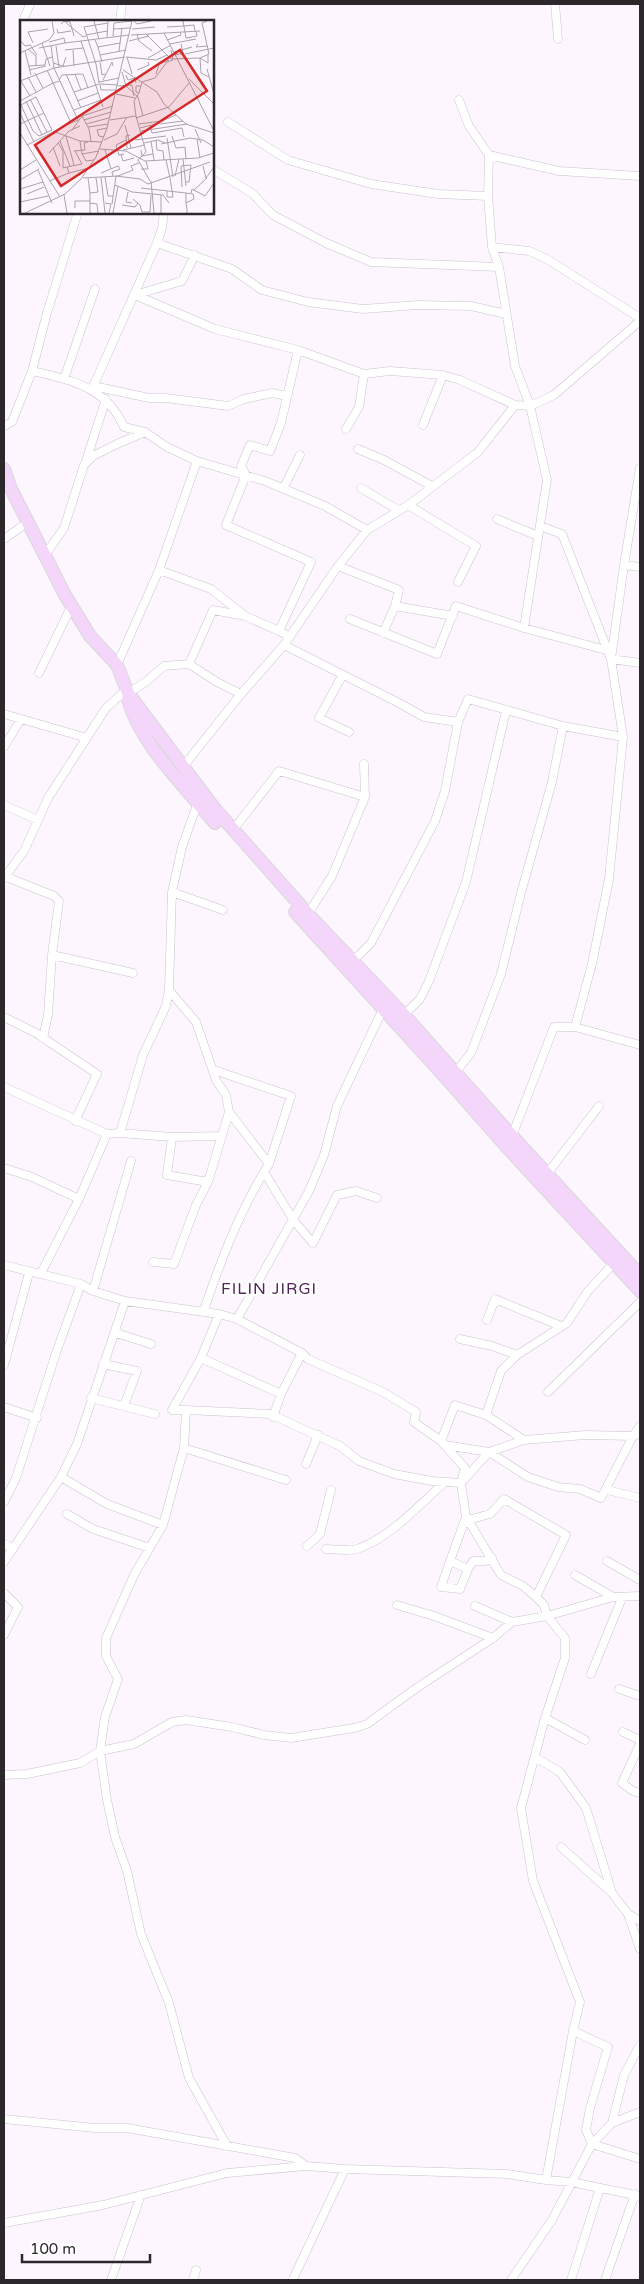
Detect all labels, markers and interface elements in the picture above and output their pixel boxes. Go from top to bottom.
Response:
inset map [20,20,214,214]
district label: FILIN JIRGI [221,1279,317,1299]
scale bar [22,2232,150,2264]
text: 100 m [30,2240,76,2258]

